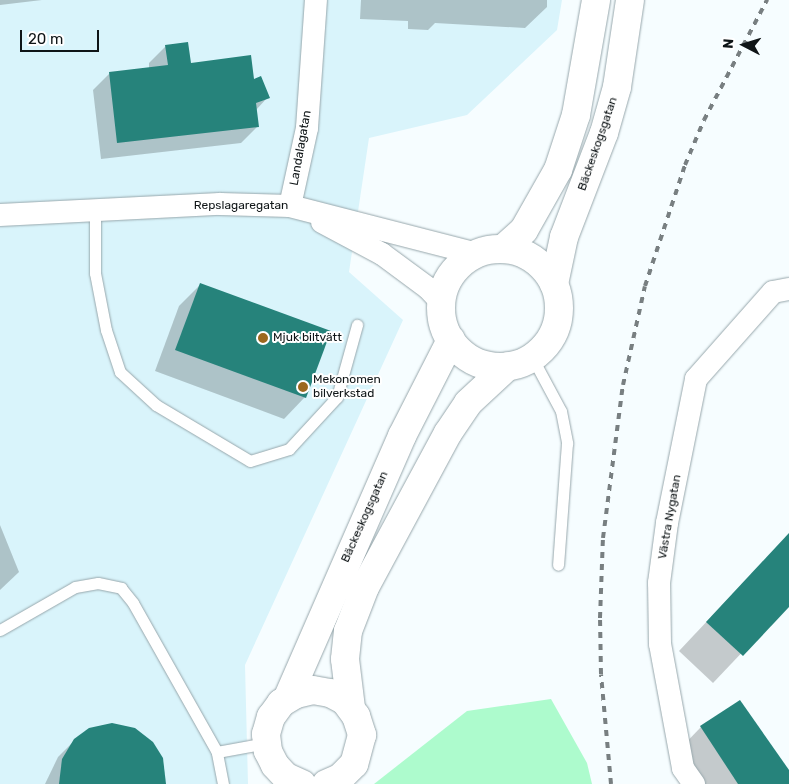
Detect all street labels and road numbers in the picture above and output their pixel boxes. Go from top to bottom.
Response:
street label: Bäckeskogsgatan [575,95,621,193]
street label: Landalagatan [287,109,315,187]
street label: Repslagaregatan [194,199,288,213]
street label: Bäckeskogsgatan [338,469,392,565]
street label: Västra Nygatan [655,474,685,560]

